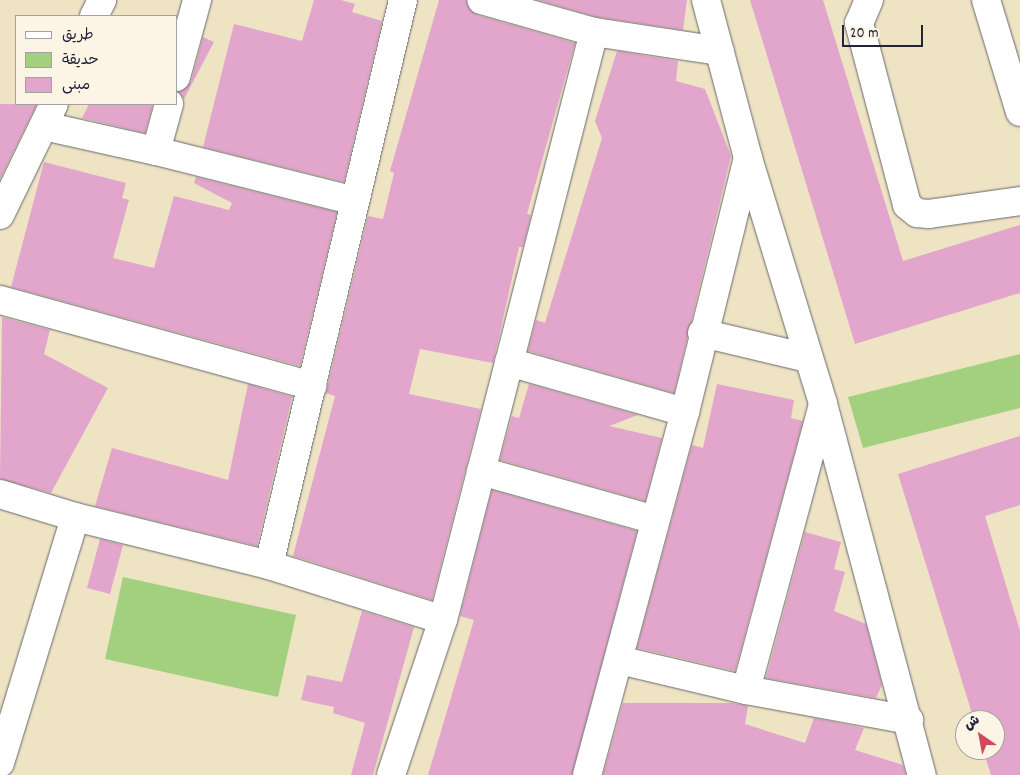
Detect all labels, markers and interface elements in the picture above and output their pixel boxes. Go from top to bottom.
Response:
legend [15,15,178,105]
scale bar [845,15,926,47]
text: 20 m [850,23,878,45]
text: طريق [62,25,94,47]
text: حديقة [62,50,99,72]
text: مبنى [62,75,90,97]
north arrow [955,710,1005,760]
text: ش [960,711,984,736]

